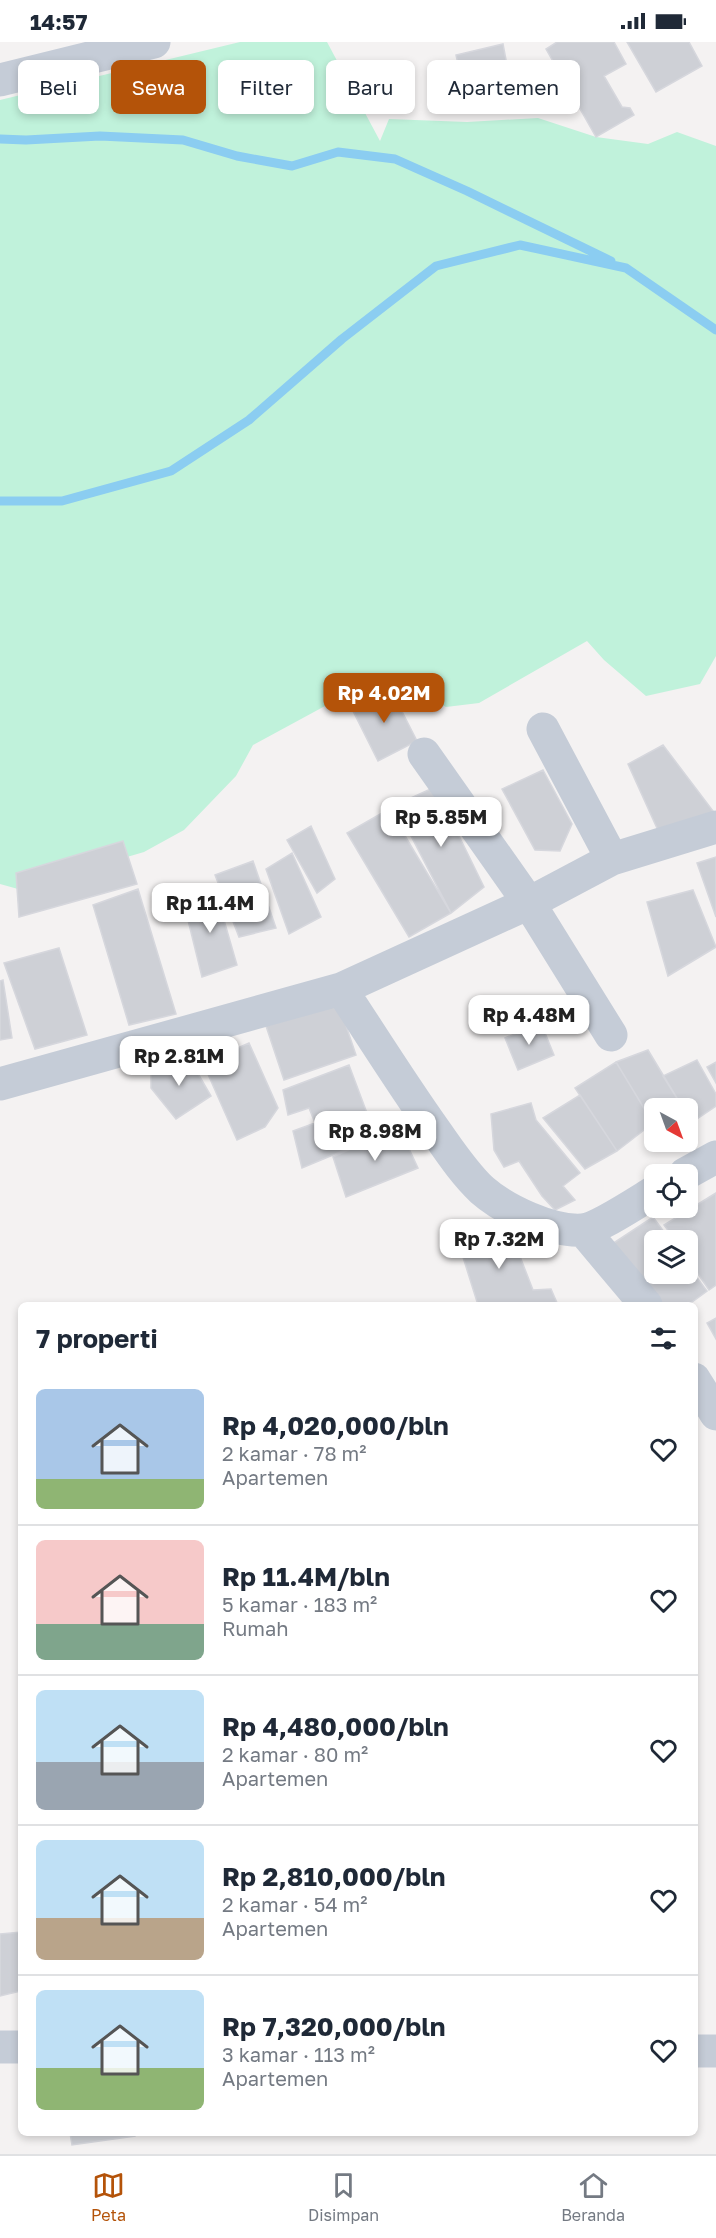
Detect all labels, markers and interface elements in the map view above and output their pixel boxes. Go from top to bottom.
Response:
text: 14:57 [30,8,88,35]
chip: Beli [18,60,99,114]
chip: Sewa [111,60,206,114]
chip: Filter [218,60,314,114]
chip: Baru [326,60,415,114]
chip: Apartemen [427,60,580,114]
pin: Rp 4.02M [322,673,446,724]
text: Rp 4.02M [337,680,431,704]
pin: Rp 5.85M [379,797,503,848]
text: Rp 5.85M [395,804,487,828]
pin: Rp 11.4M [148,883,272,934]
text: Rp 11.4M [166,890,254,914]
pin: Rp 4.48M [467,995,591,1046]
text: Rp 4.48M [482,1002,576,1026]
pin: Rp 2.81M [117,1036,241,1087]
text: Rp 2.81M [134,1043,224,1067]
north arrow [644,1098,698,1152]
map controls [644,1098,698,1284]
pin: Rp 8.98M [313,1111,437,1162]
text: Rp 8.98M [328,1118,422,1142]
button: locate [644,1164,698,1218]
pin: Rp 7.32M [437,1219,561,1270]
text: Rp 7.32M [454,1226,544,1250]
button: layers [644,1230,698,1284]
icon: filters [647,1322,680,1355]
text: 7 properti [36,1323,158,1354]
text: Rp 4,020,000/bln [222,1410,449,1441]
icon: home [84,1413,156,1485]
icon: heart [647,1433,680,1466]
text: 2 kamar · 78 m² [222,1441,367,1465]
text: Apartemen [222,1465,328,1489]
text: Rp 11.4M/bln [222,1561,390,1592]
icon: home [84,1564,156,1636]
icon: heart [647,1584,680,1617]
text: 5 kamar · 183 m² [222,1592,377,1616]
text: Rumah [222,1616,289,1640]
text: Rp 4,480,000/bln [222,1711,449,1742]
icon: home [84,1714,156,1786]
icon: heart [647,1734,680,1767]
text: 2 kamar · 80 m² [222,1742,368,1766]
text: Apartemen [222,1766,328,1790]
text: Rp 2,810,000/bln [222,1861,446,1892]
icon: home [84,1864,156,1936]
icon: heart [647,1884,680,1917]
text: 2 kamar · 54 m² [222,1892,368,1916]
text: Apartemen [222,1916,328,1940]
text: Rp 7,320,000/bln [222,2011,446,2042]
icon: home [84,2014,156,2086]
icon: heart [647,2034,680,2067]
text: 3 kamar · 113 m² [222,2042,375,2066]
text: Apartemen [222,2066,328,2090]
tab: Peta [91,2169,126,2225]
tab: Disimpan [308,2169,379,2225]
tab: Beranda [561,2169,625,2225]

